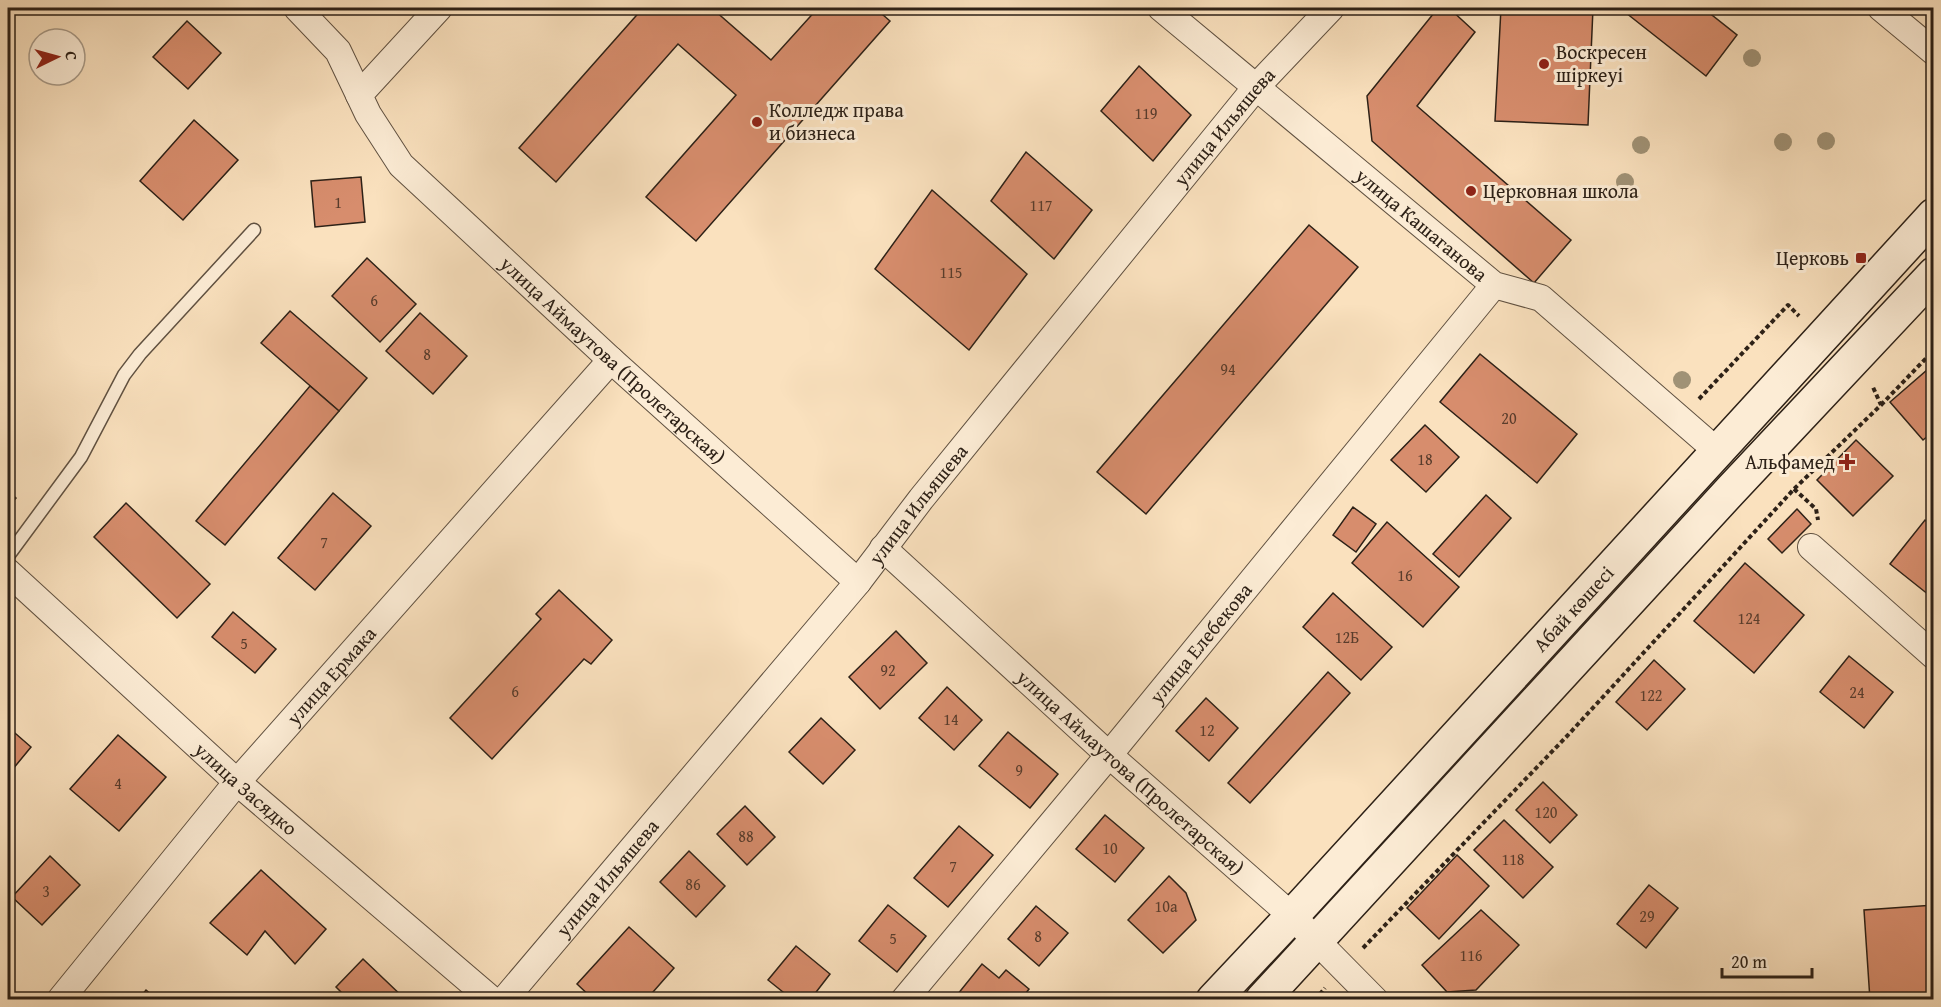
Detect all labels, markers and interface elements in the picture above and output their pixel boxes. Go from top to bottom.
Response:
north arrow [27,27,87,87]
place label: Воскресен шіркеуі [1556,37,1647,89]
text: С [60,50,84,61]
marker: Воскресен шіркеуі [1537,57,1551,71]
street label: улица Ильяшева [1165,60,1282,193]
place label: Колледж права и бизнеса [769,95,904,147]
house number: 119 [1134,101,1158,125]
marker: Колледж права и бизнеса [750,115,764,129]
street label: улица Кашаганова [1349,160,1495,288]
place label: Церковная школа [1483,176,1639,205]
marker: Церковная школа [1464,184,1478,198]
house number: 1 [334,190,342,214]
house number: 117 [1029,193,1053,217]
place label: Церковь [1776,243,1849,272]
street label: улица Аймаутова (Пролетарская) [493,249,732,470]
marker: Церковь [1854,251,1868,265]
house number: 115 [939,260,963,284]
house number: 6 [370,288,378,312]
house number: 8 [423,342,431,366]
house number: 94 [1220,357,1236,381]
house number: 20 [1501,406,1517,430]
street label: улица Ильяшева [861,437,975,571]
house number: 18 [1417,447,1433,471]
place label: Альфамед [1745,447,1835,476]
marker: Альфамед [1840,455,1854,469]
house number: 7 [320,530,328,554]
street label: Абай көшесі [1526,558,1620,658]
house number: 16 [1397,563,1413,587]
street label: улица Елебекова [1141,576,1259,710]
house number: 124 [1737,606,1761,630]
street label: улица Ермака [279,619,383,732]
house number: 12Б [1335,625,1359,649]
house number: 5 [240,631,248,655]
house number: 92 [880,658,896,682]
street label: улица Аймаутова (Пролетарская) [1010,662,1251,882]
house number: 6 [511,679,519,703]
house number: 24 [1849,680,1865,704]
house number: 122 [1639,683,1663,707]
house number: 14 [943,707,959,731]
house number: 12 [1199,718,1215,742]
street label: улица Засядко [188,734,304,842]
house number: 9 [1015,758,1023,782]
house number: 4 [114,771,122,795]
house number: 120 [1534,800,1558,824]
street label: улица Ильяшева [548,812,666,944]
house number: 88 [738,824,754,848]
house number: 10 [1102,836,1118,860]
house number: 118 [1501,847,1525,871]
house number: 7 [949,854,957,878]
house number: 86 [685,872,701,896]
house number: 3 [42,879,50,903]
house number: 10а [1154,894,1178,918]
house number: 29 [1639,904,1655,928]
house number: 8 [1034,924,1042,948]
house number: 5 [889,926,897,950]
scale bar [1722,941,1812,979]
house number: 116 [1459,943,1483,967]
text: 20 m [1731,948,1767,975]

